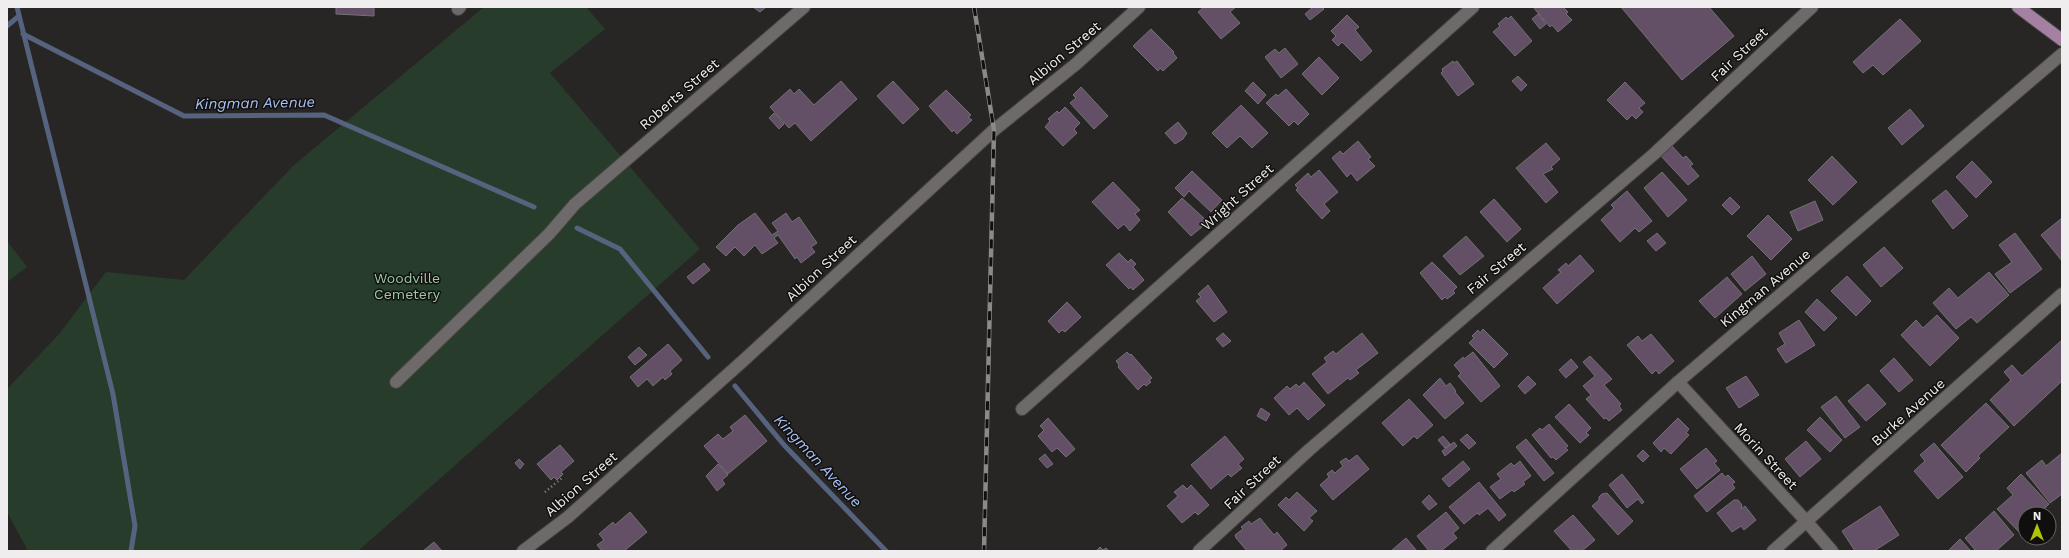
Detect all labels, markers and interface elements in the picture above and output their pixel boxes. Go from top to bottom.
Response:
street label: Albion Street [1024,18,1104,88]
street label: Fair Street [1707,24,1771,84]
street label: Roberts Street [636,55,722,133]
water label: Kingman Avenue [195,93,315,113]
street label: Wright Street [1198,160,1276,234]
street label: Albion Street [783,231,859,305]
street label: Fair Street [1463,239,1529,297]
street label: Kingman Avenue [1717,246,1813,330]
park label: Woodville Cemetery [374,270,441,302]
street label: Burke Avenue [1868,375,1948,449]
water label: Kingman Avenue [770,411,866,511]
street label: Morin Street [1731,419,1801,493]
street label: Albion Street [542,448,620,520]
street label: Fair Street [1220,452,1284,512]
north arrow [2017,506,2057,546]
text: N [2033,510,2041,523]

